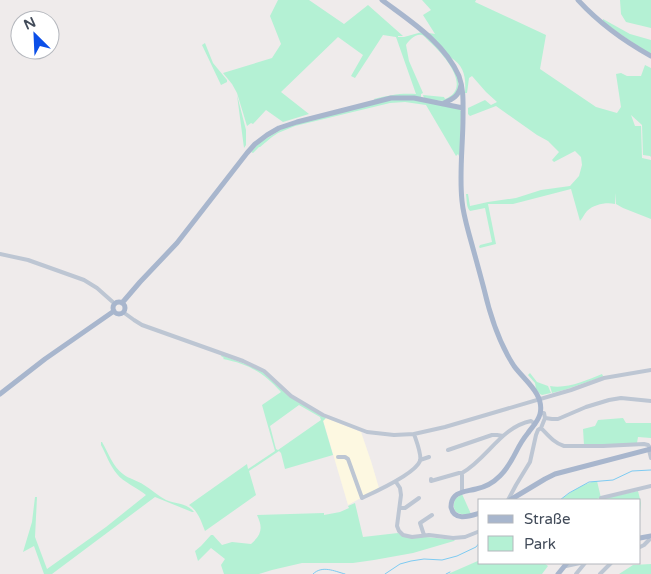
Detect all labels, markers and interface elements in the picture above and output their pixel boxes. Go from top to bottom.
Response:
north arrow [10,10,60,60]
text: N [21,14,39,34]
legend [478,499,641,564]
text: Straße [524,510,570,528]
text: Park [524,535,556,553]

